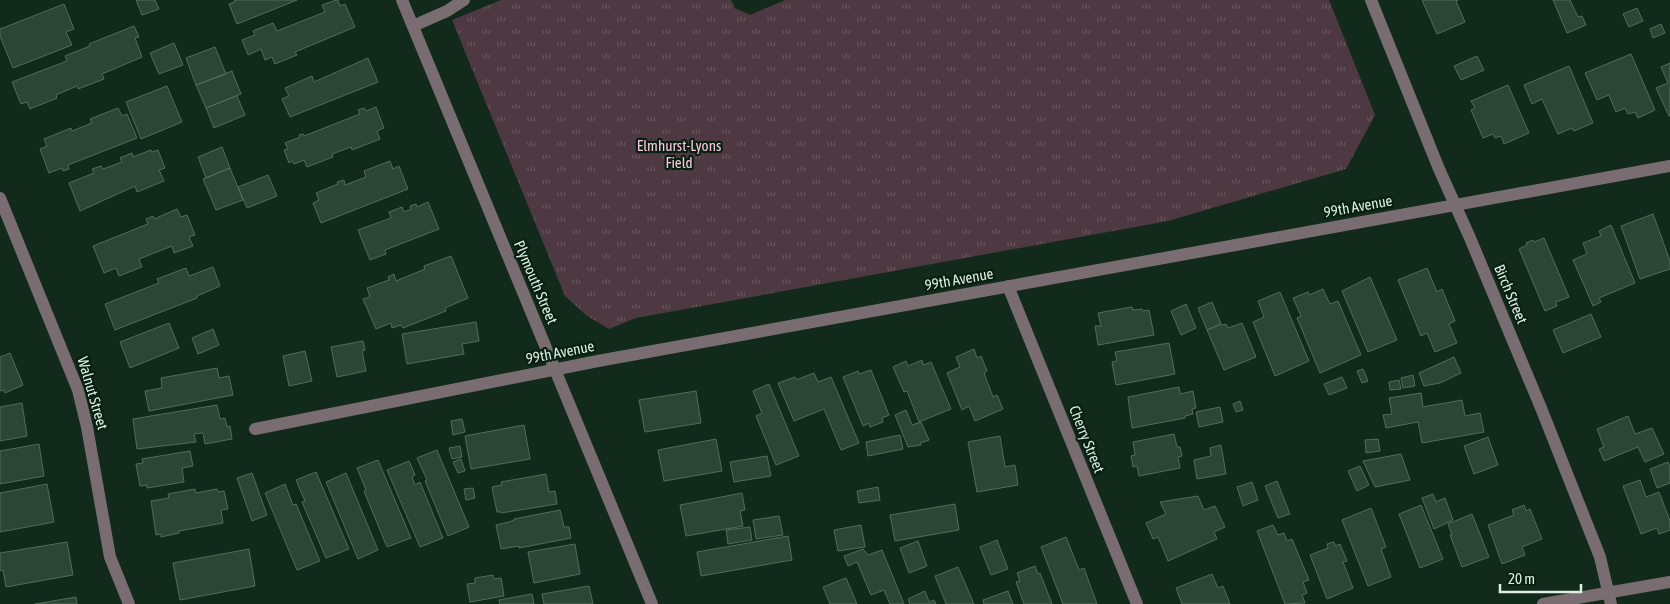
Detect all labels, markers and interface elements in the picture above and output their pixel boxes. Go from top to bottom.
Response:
park label: Elmhurst-Lyons Field [637,137,721,171]
street label: 99th Avenue [1322,192,1394,220]
street label: Plymouth Street [511,238,561,326]
street label: Birch Street [1491,262,1531,326]
street label: 99th Avenue [923,265,995,293]
street label: 99th Avenue [524,337,596,367]
street label: Walnut Street [74,355,112,431]
street label: Cherry Street [1066,403,1108,475]
scale bar [1500,562,1581,594]
text: 20 m [1508,570,1535,587]

